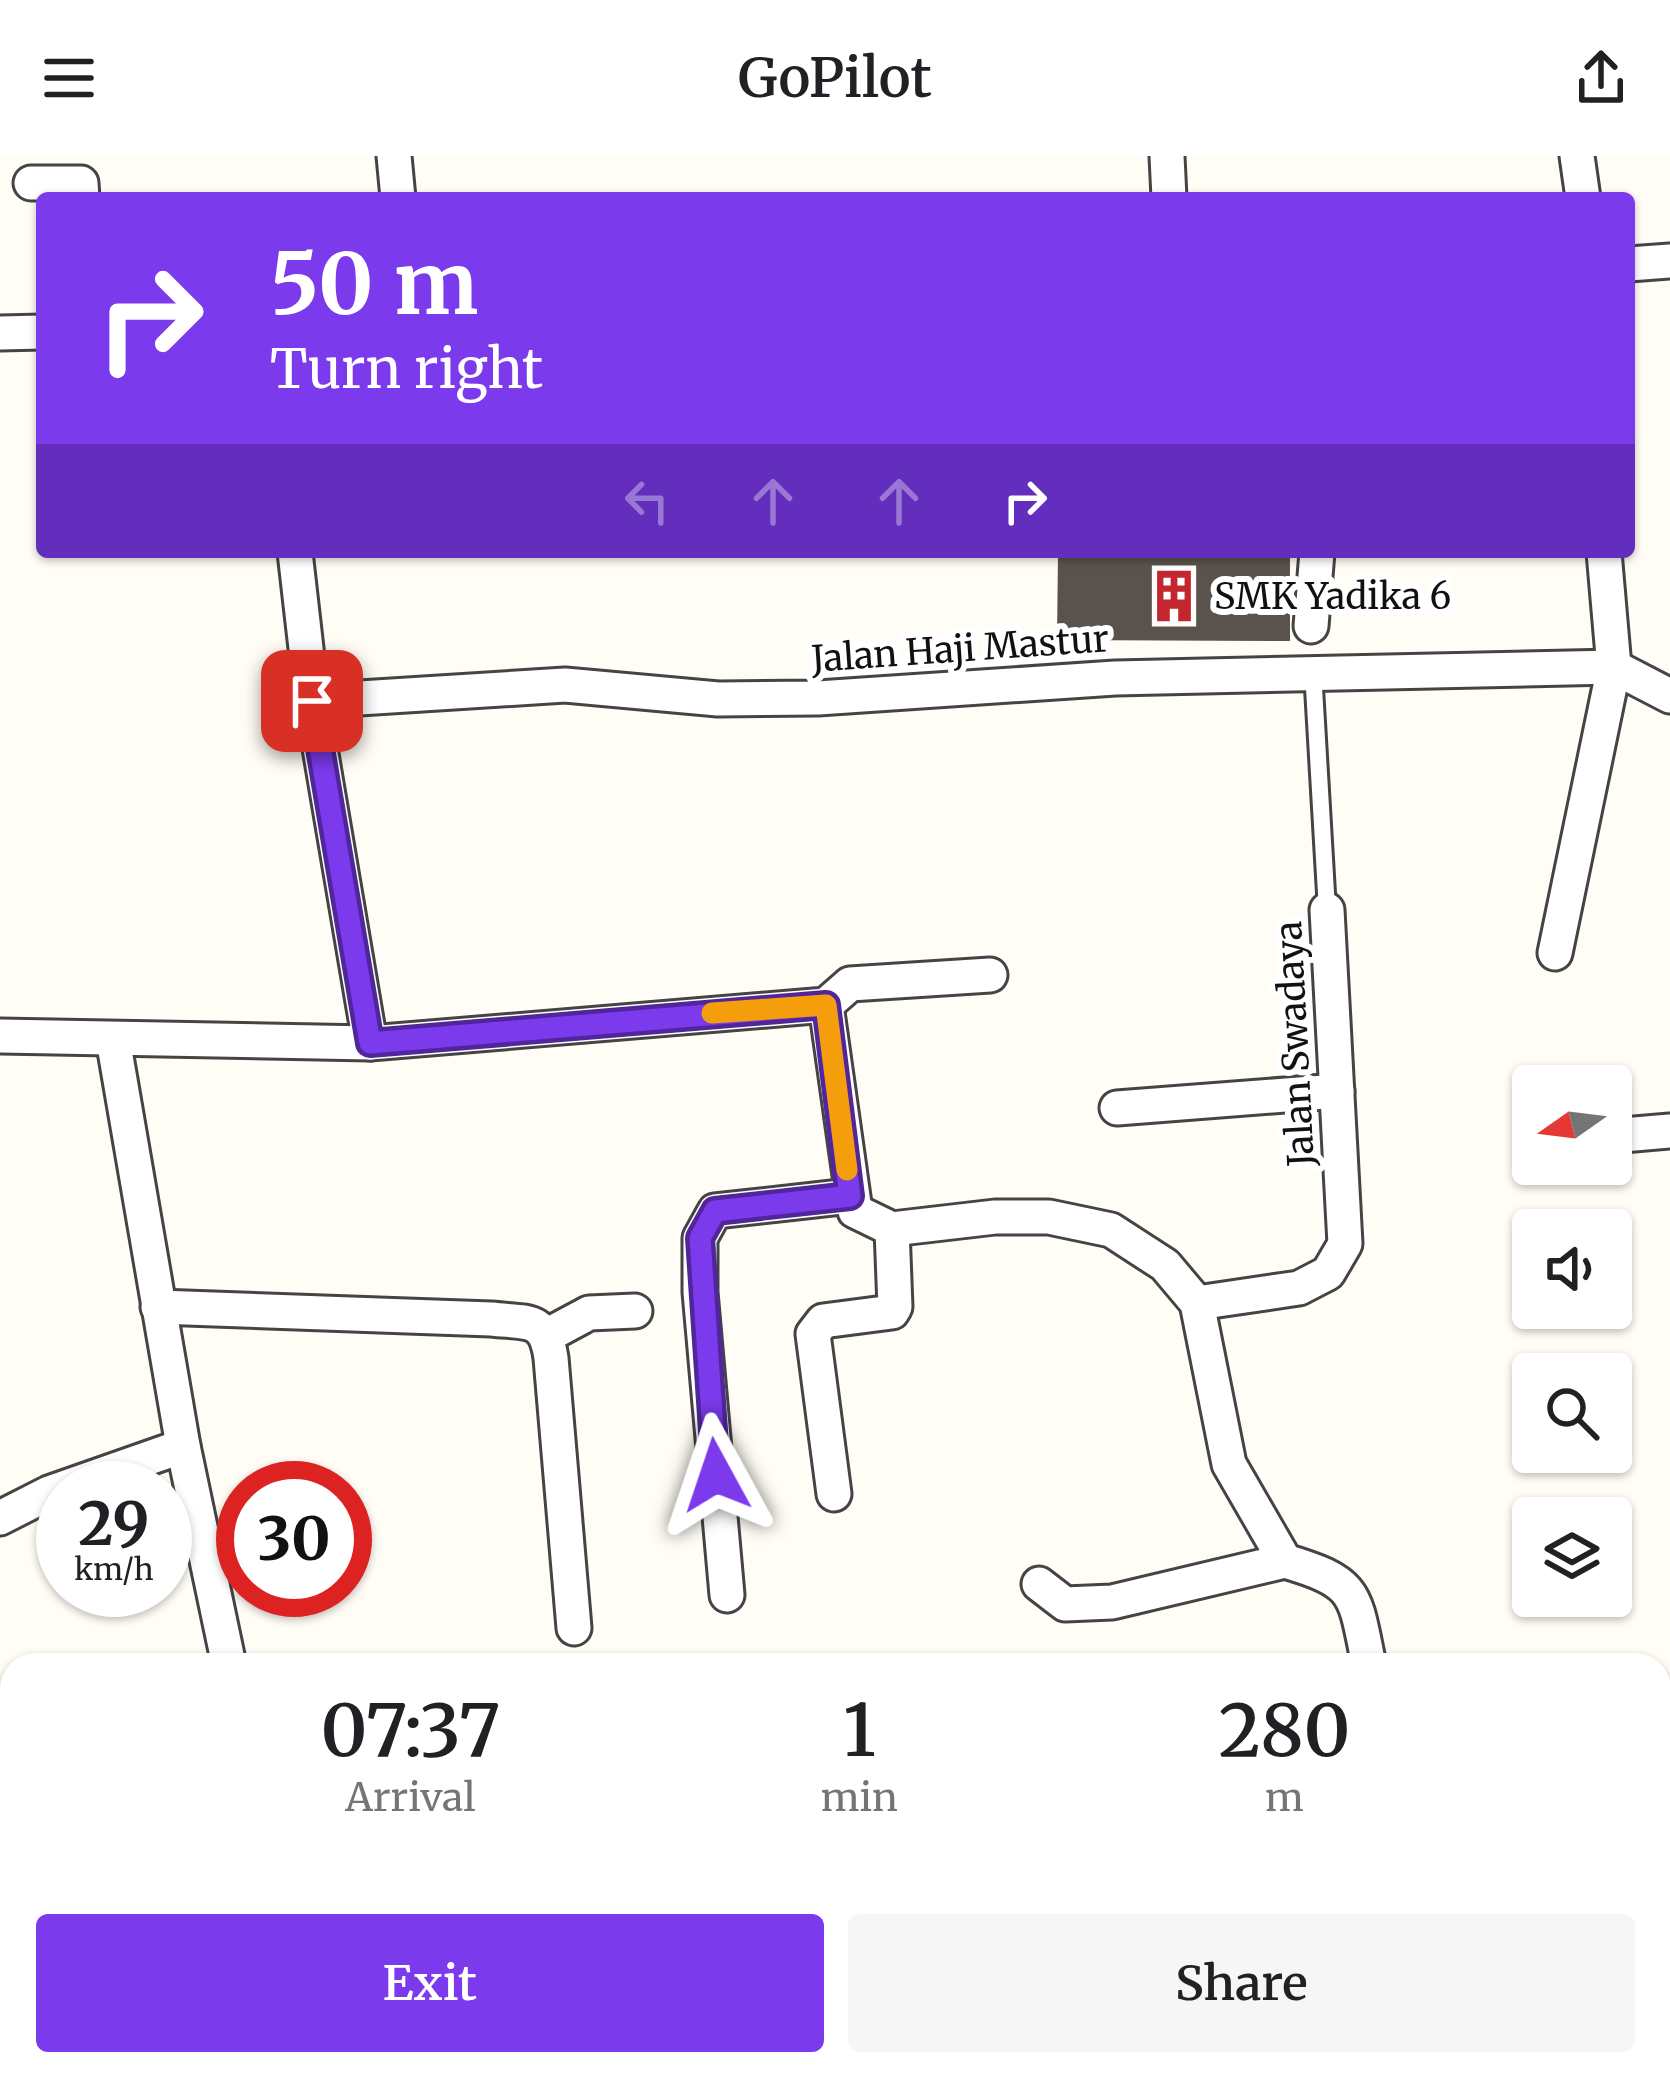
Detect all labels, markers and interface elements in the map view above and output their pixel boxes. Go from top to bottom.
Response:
text: GoPilot [738,44,932,112]
icon: menu [36,45,102,111]
icon: share [1568,45,1634,111]
text: 50 m [270,231,478,337]
icon: right [72,240,228,396]
text: Turn right [270,335,543,403]
icon: left [614,468,680,534]
icon: ahead [740,468,806,534]
icon: ahead [866,468,932,534]
icon: right [992,468,1058,534]
building icon: SMK Yadika 6 [1145,567,1203,625]
place label: SMK Yadika 6 [1214,574,1451,619]
street label: Jalan Haji Mastur [809,616,1110,682]
pin [261,650,363,752]
icon: arrive [279,668,345,734]
street label: Jalan Swadaya [1266,920,1324,1169]
north arrow [1512,1065,1632,1185]
map controls [1512,1065,1632,1617]
button: sound [1512,1209,1632,1329]
button: search [1512,1353,1632,1473]
position arrow [653,1412,779,1538]
speed limit sign: 30 [216,1461,372,1617]
text: 29 [78,1486,150,1561]
button: layers [1512,1497,1632,1617]
text: km/h [74,1550,154,1588]
text: 07:37 [321,1685,500,1776]
text: 1 [843,1685,876,1776]
text: 280 [1218,1685,1350,1776]
text: Arrival [345,1773,476,1822]
text: min [821,1773,898,1822]
text: m [1265,1773,1304,1822]
button: Exit [36,1914,824,2052]
button: Share [848,1914,1635,2052]

